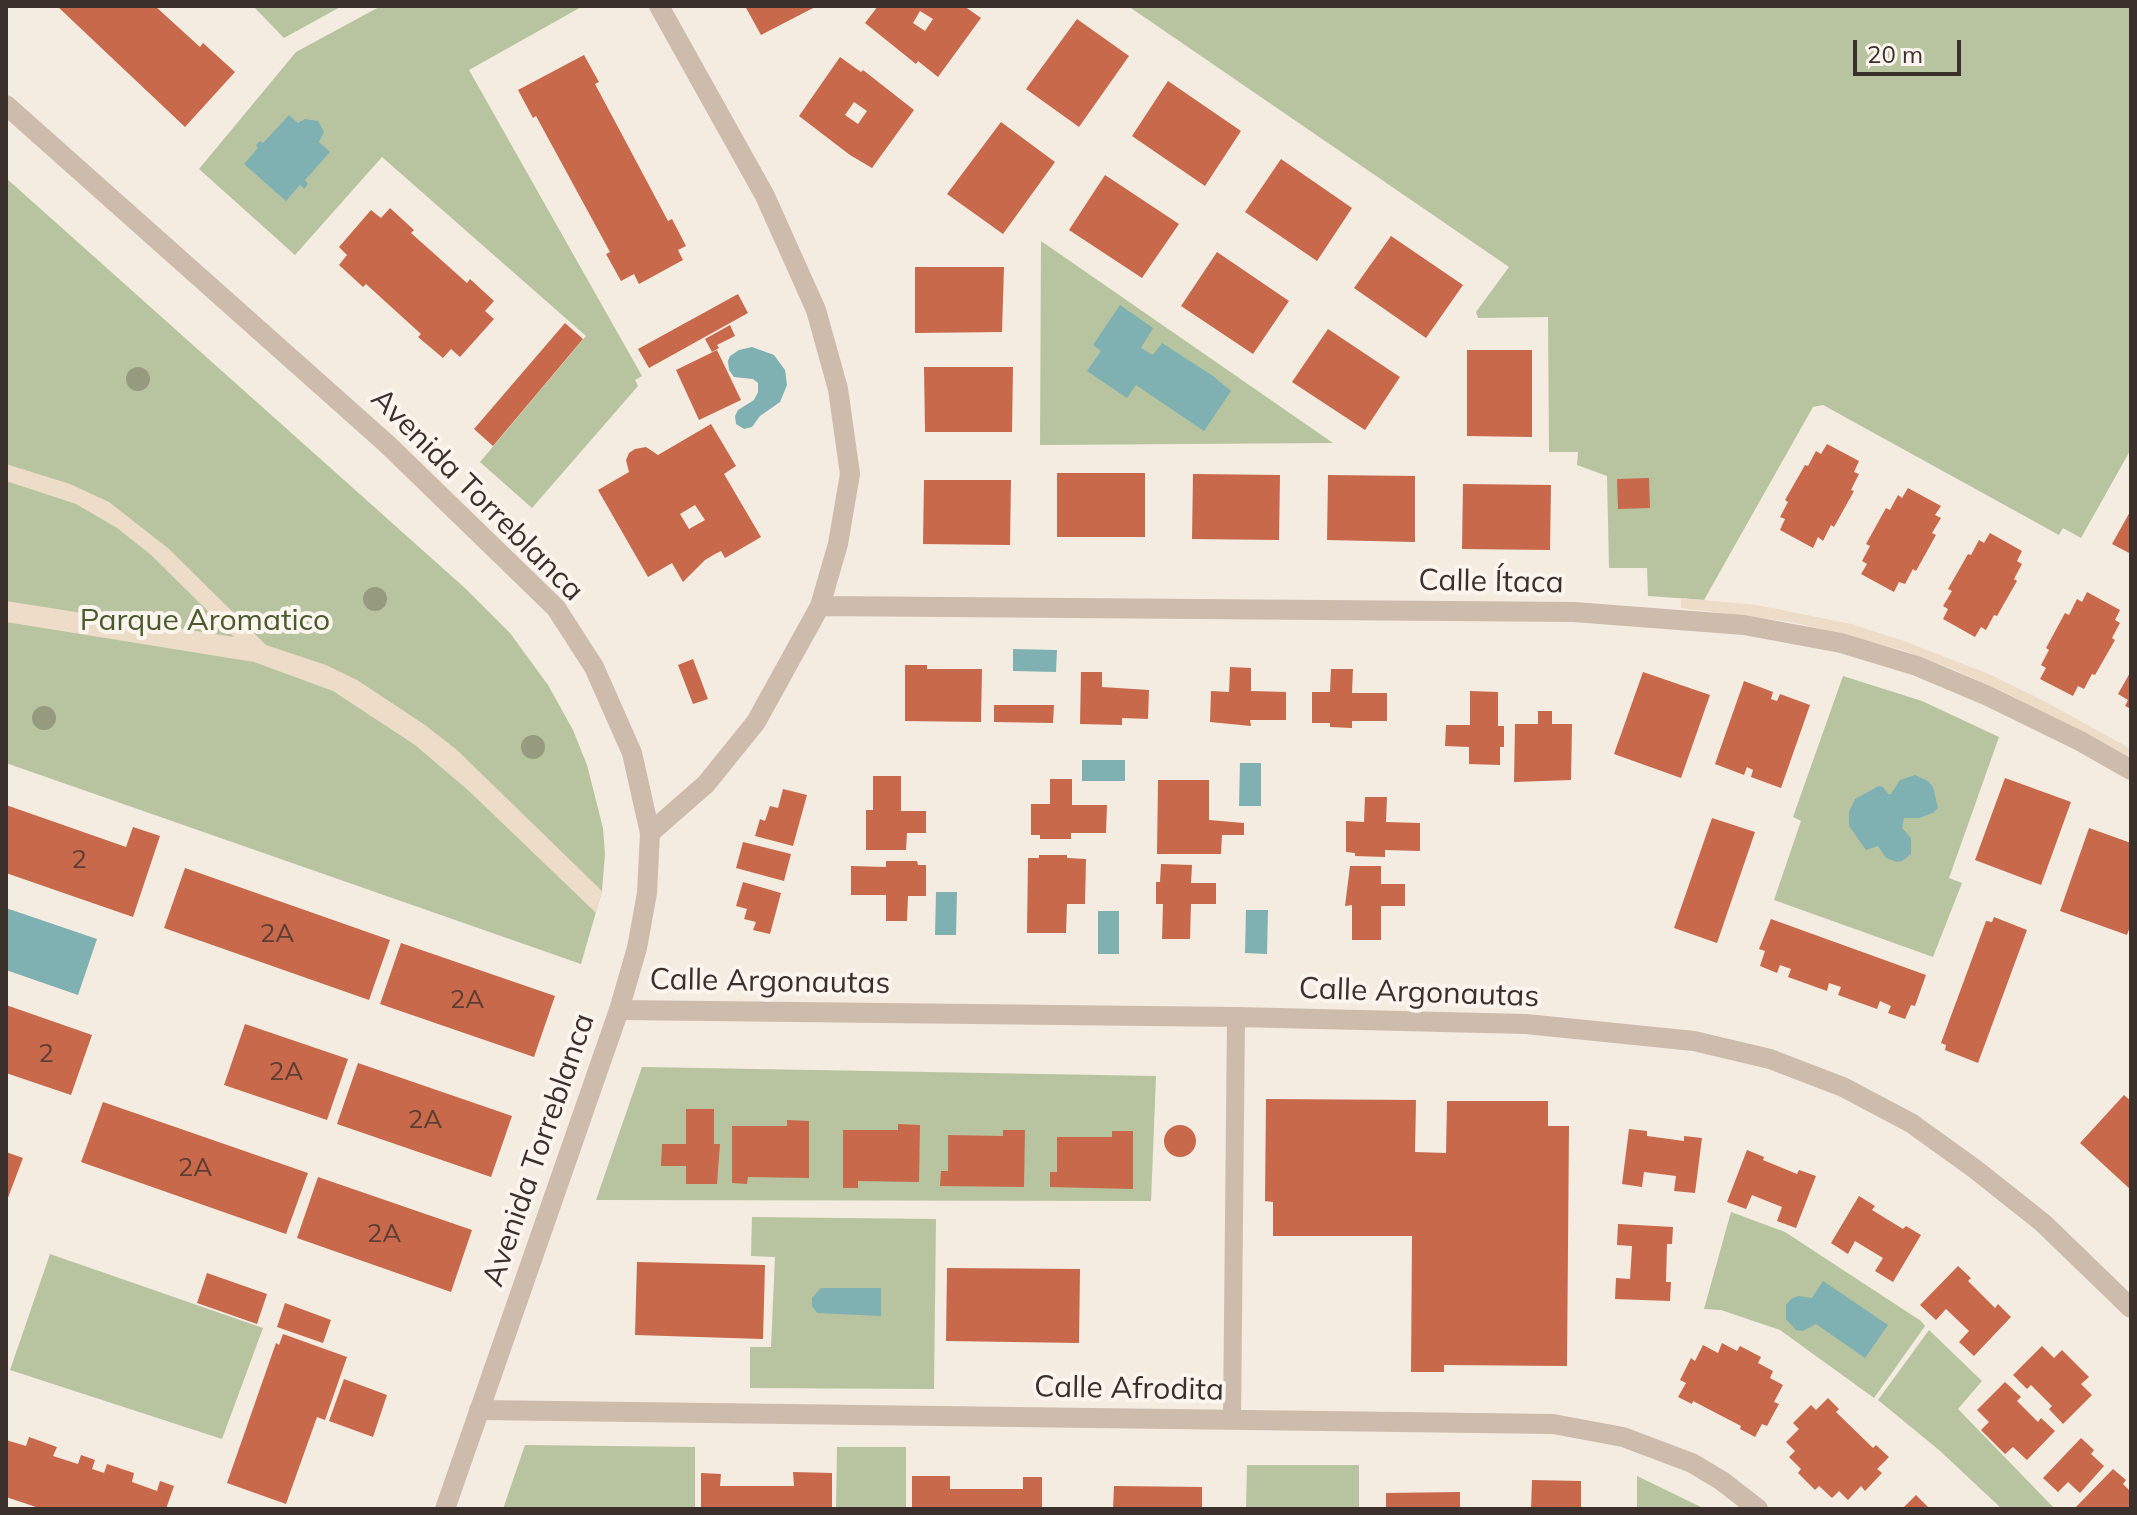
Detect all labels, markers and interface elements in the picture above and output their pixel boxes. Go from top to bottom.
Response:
scale bar [1857,24,1965,74]
text: 20 m [1867,39,1923,69]
street label: Avenida Torreblanca [363,381,591,609]
street label: Calle Ítaca [1418,563,1564,601]
park label: Parque Aromatico [80,603,330,639]
house number: 2 [71,844,87,876]
house number: 2A [260,918,294,950]
street label: Calle Argonautas [649,962,891,1002]
street label: Calle Argonautas [1298,971,1540,1015]
house number: 2A [450,984,484,1016]
street label: Avenida Torreblanca [475,1009,603,1291]
house number: 2 [38,1038,54,1070]
house number: 2A [269,1056,303,1088]
house number: 2A [408,1104,442,1136]
house number: 2A [178,1152,212,1184]
house number: 2A [367,1218,401,1250]
street label: Calle Afrodita [1034,1369,1224,1409]

